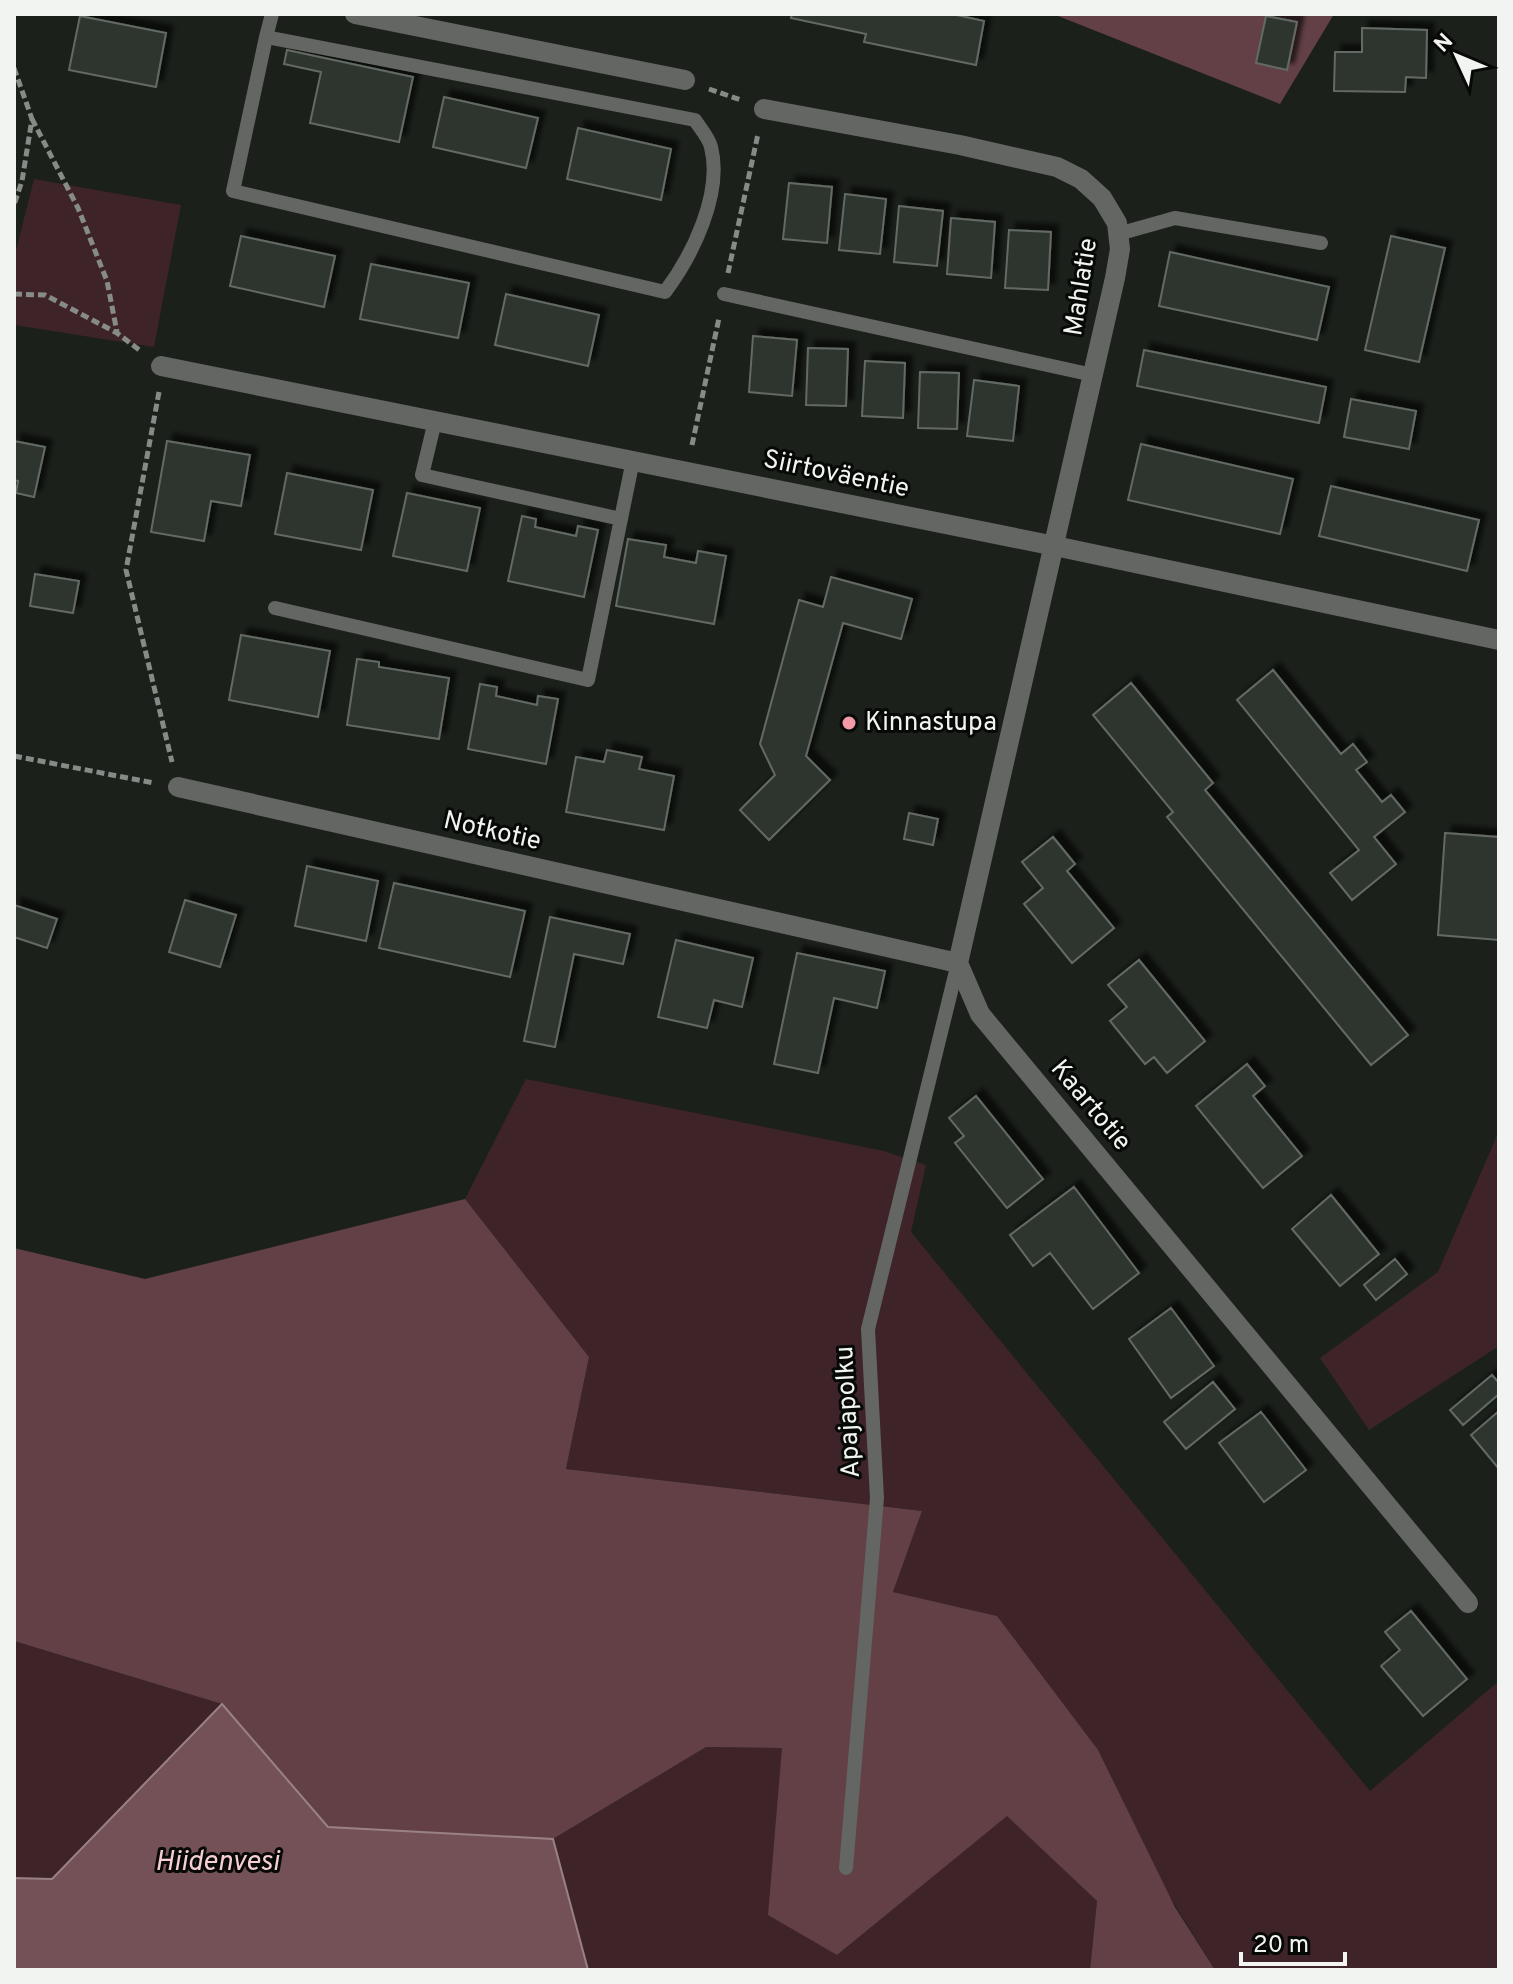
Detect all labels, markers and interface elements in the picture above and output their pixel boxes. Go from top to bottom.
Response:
north arrow [1417,16,1497,96]
text: N [1429,29,1460,59]
street label: Mahlatie [1058,236,1106,338]
street label: Siirtoväentie [760,443,912,507]
place label: Kinnastupa [865,707,997,740]
marker: Kinnastupa [840,714,858,732]
street label: Notkotie [440,805,544,859]
street label: Kaartotie [1042,1054,1138,1158]
street label: Apajapolku [829,1345,869,1479]
water label: Hiidenvesi [155,1845,281,1881]
scale bar [1241,1916,1345,1966]
text: 20 m [1253,1931,1309,1961]

